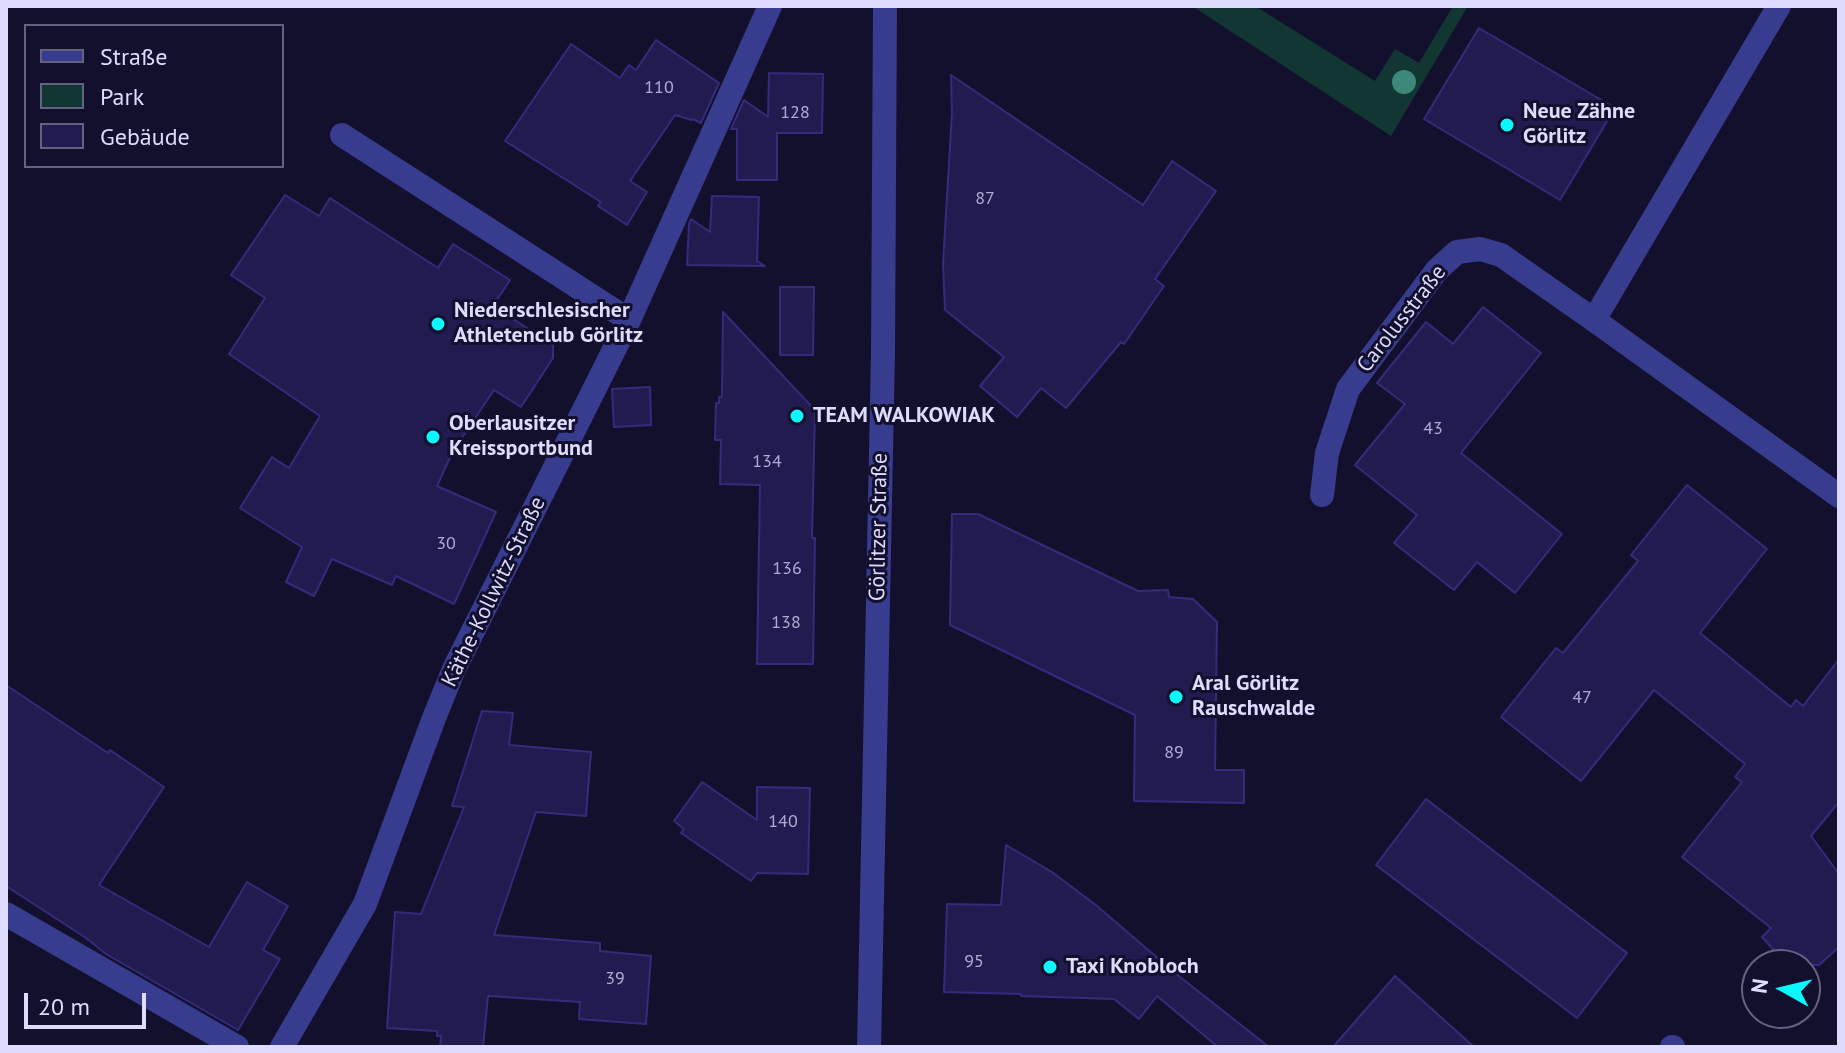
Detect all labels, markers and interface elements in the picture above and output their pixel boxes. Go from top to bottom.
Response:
legend [24,24,284,168]
text: Straße [100,41,167,72]
house number: 110 [644,77,674,99]
text: Park [100,81,144,112]
place label: Neue Zähne Görlitz [1523,99,1635,150]
house number: 128 [780,102,810,124]
marker: Neue Zähne Görlitz [1498,116,1516,134]
text: Gebäude [100,121,190,152]
house number: 87 [975,188,995,210]
street label: Carolusstraße [1352,260,1452,378]
place label: Niederschlesischer Athletenclub Görlitz [454,298,643,350]
marker: Niederschlesischer Athletenclub Görlitz [429,315,447,333]
place label: TEAM WALKOWIAK [813,403,995,429]
marker: TEAM WALKOWIAK [788,407,806,425]
place label: Oberlausitzer Kreissportbund [449,411,593,462]
house number: 43 [1423,418,1443,440]
marker: Oberlausitzer Kreissportbund [424,428,442,446]
house number: 134 [752,451,782,473]
street label: Görlitzer Straße [865,453,893,601]
street label: Käthe-Kollwitz-Straße [437,493,551,691]
house number: 30 [436,533,456,555]
house number: 136 [772,558,802,580]
house number: 138 [771,612,801,634]
place label: Aral Görlitz Rauschwalde [1192,671,1315,722]
house number: 47 [1572,687,1592,709]
marker: Aral Görlitz Rauschwalde [1167,688,1185,706]
house number: 89 [1164,742,1184,764]
house number: 140 [768,811,798,833]
north arrow [1741,949,1821,1029]
house number: 95 [964,951,984,973]
place label: Taxi Knobloch [1066,954,1199,980]
marker: Taxi Knobloch [1041,958,1059,976]
house number: 39 [605,968,625,990]
scale bar [28,977,150,1027]
text: N [1744,977,1774,995]
text: 20 m [38,991,90,1022]

